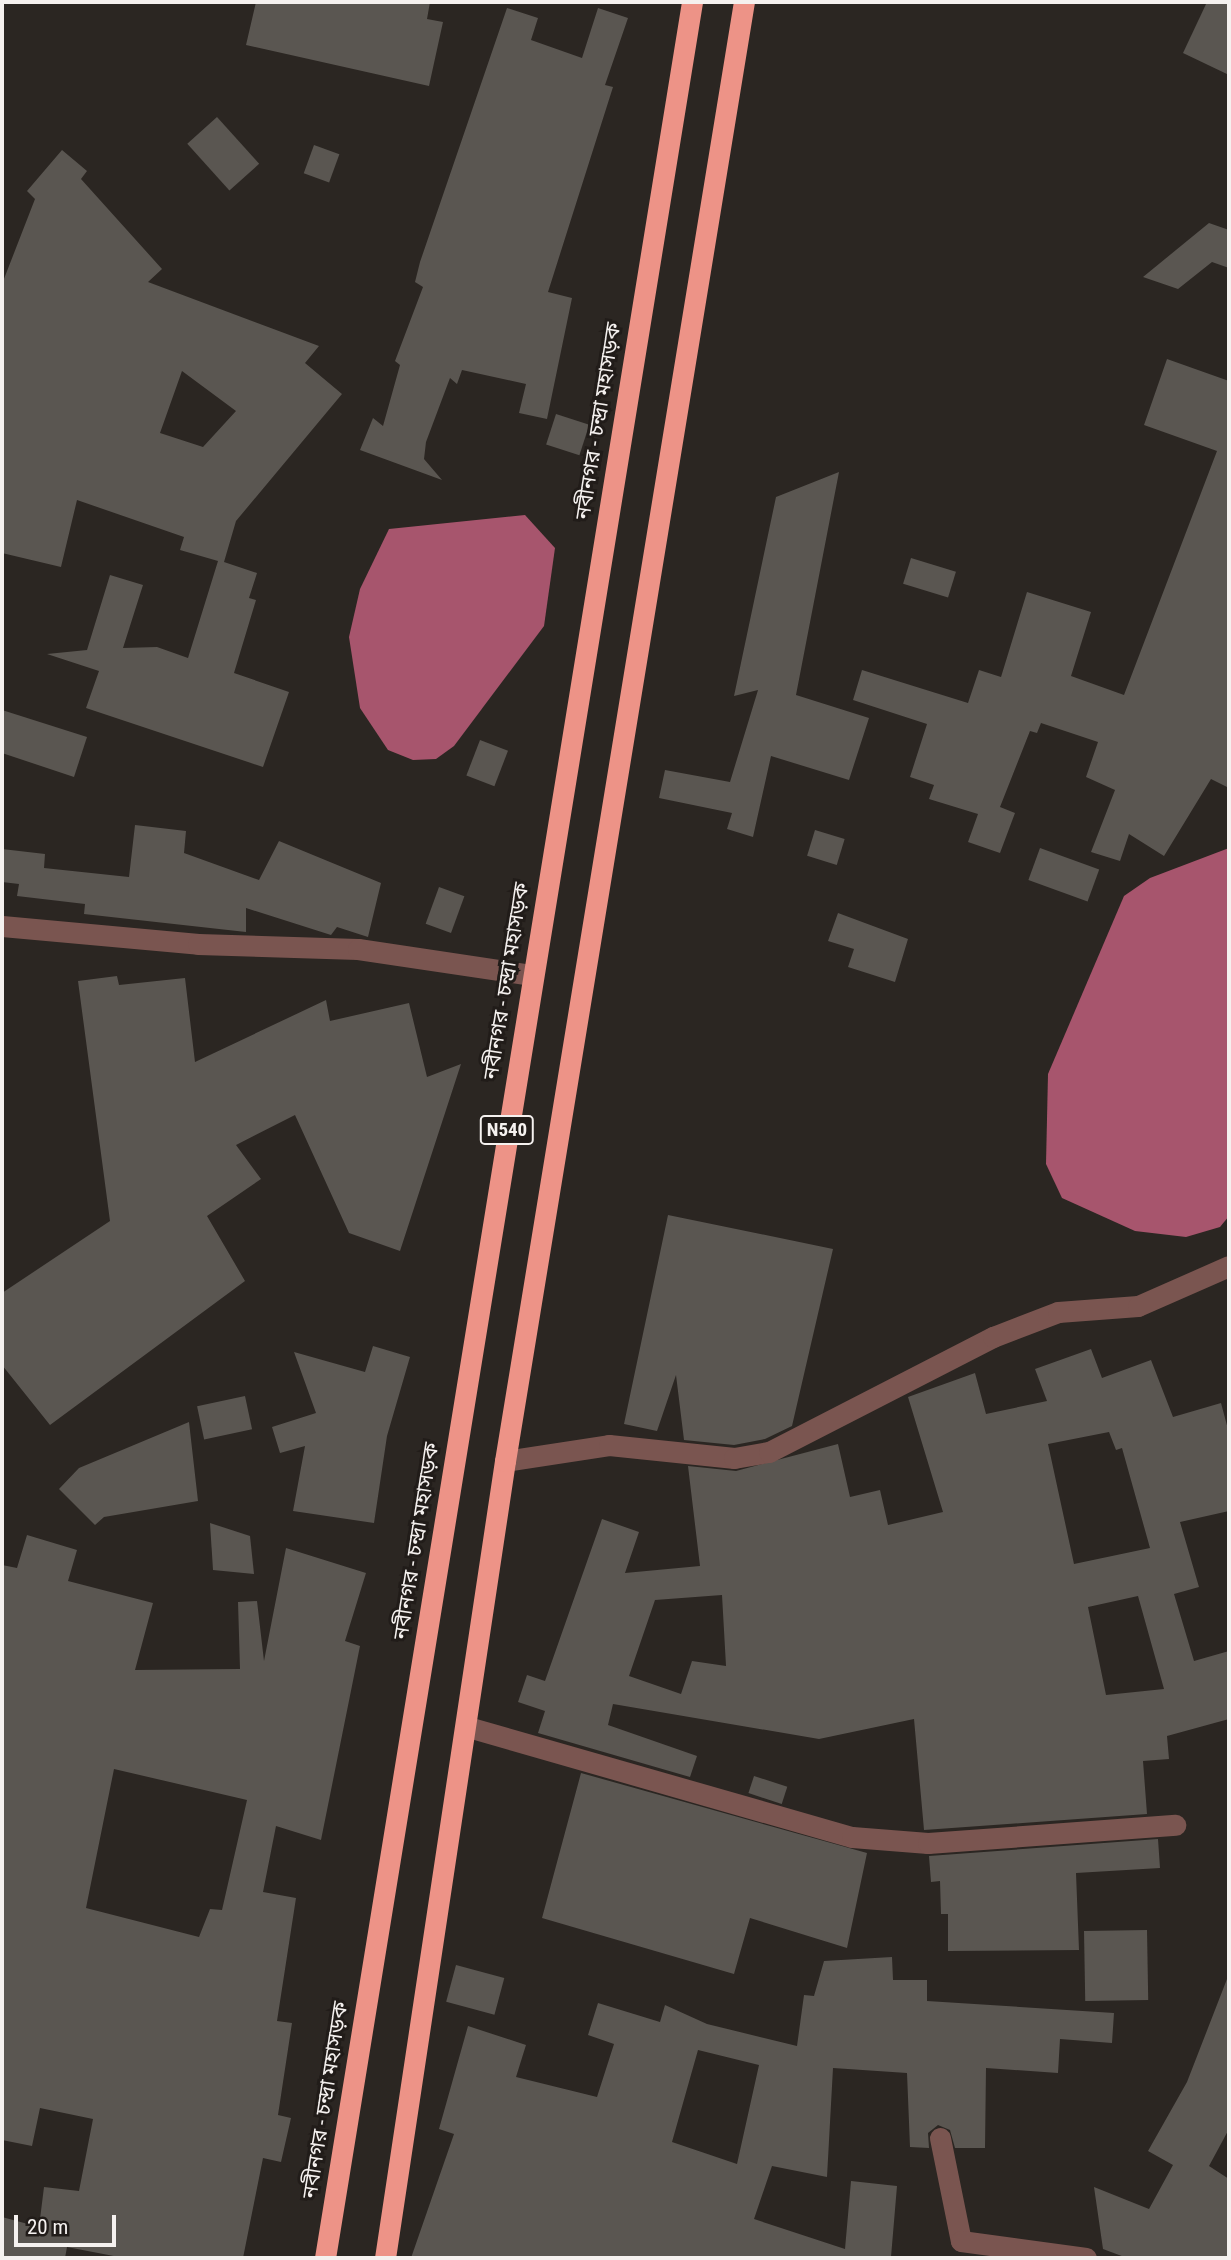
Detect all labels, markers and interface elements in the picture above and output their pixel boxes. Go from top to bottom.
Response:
street label: নবীনগর - চন্দ্রা মহাসড়ক [570,321,626,521]
street label: নবীনগর - চন্দ্রা মহাসড়ক [478,881,534,1081]
road number: N540 [479,1114,535,1146]
street label: নবীনগর - চন্দ্রা মহাসড়ক [388,1441,444,1641]
street label: নবীনগর - চন্দ্রা মহাসড়ক [297,2000,353,2200]
scale bar [18,2200,119,2244]
text: 20 m [27,2215,68,2239]

